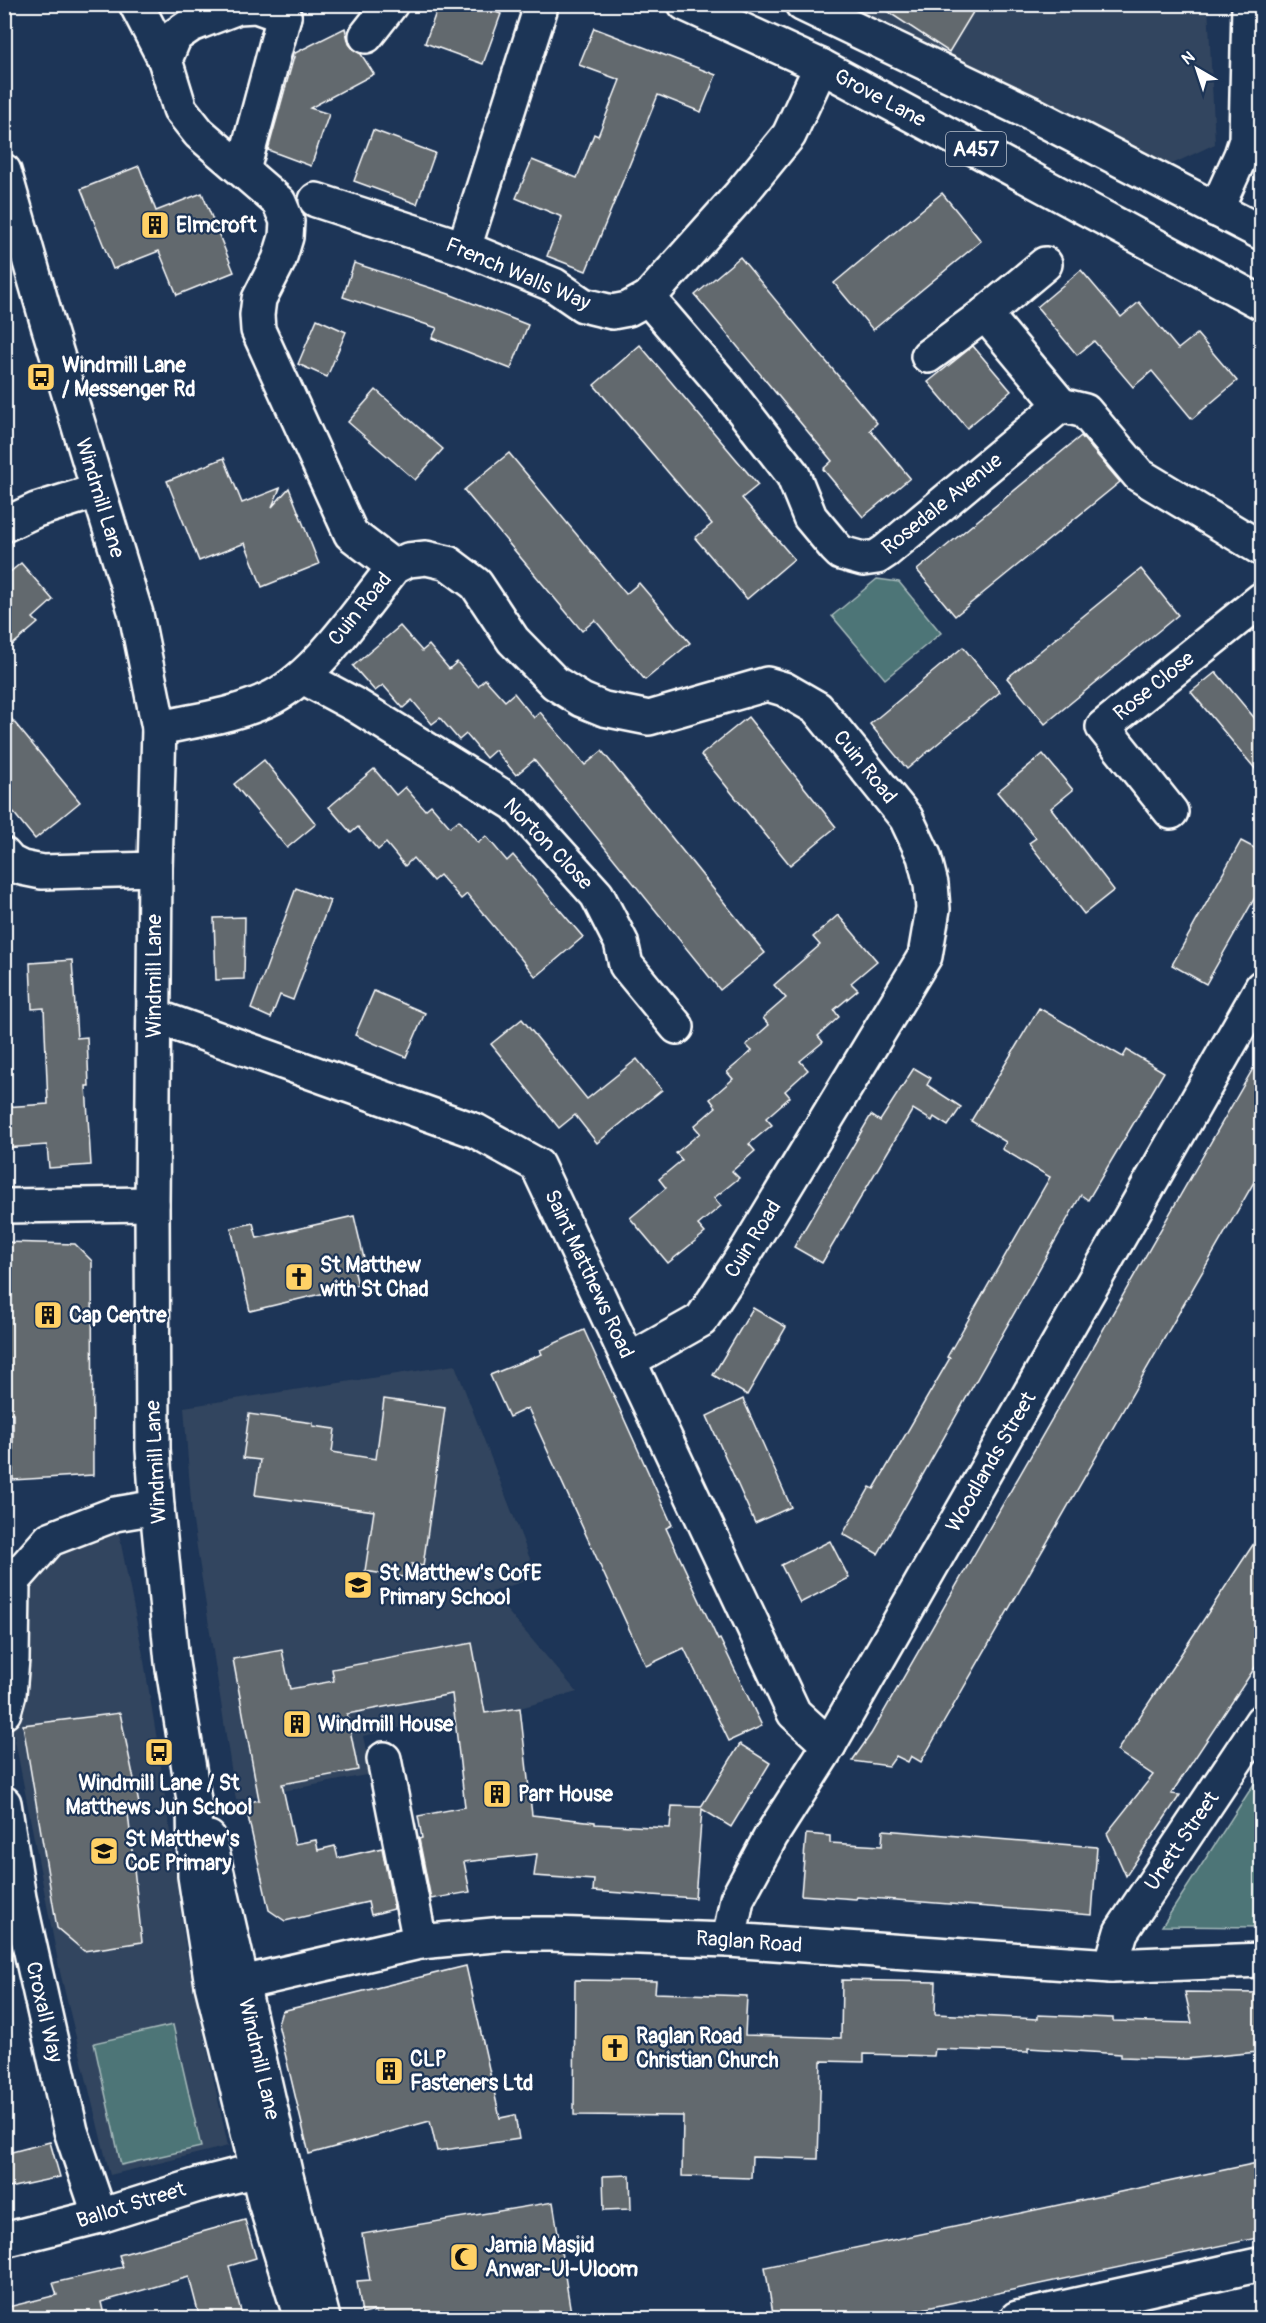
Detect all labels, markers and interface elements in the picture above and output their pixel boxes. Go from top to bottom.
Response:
north arrow [1167,39,1227,99]
text: N [1178,47,1199,69]
street label: Grove Lane [830,63,931,134]
road number: A457 [946,132,1006,166]
building icon: Elmcroft [139,209,171,241]
place label: Elmcroft [176,212,257,239]
street label: French Walls Way [441,231,595,317]
place label: Windmill Lane / Messenger Rd [62,352,196,403]
bus stop icon: Windmill Lane / Messenger Rd [25,361,57,393]
street label: Windmill Lane [69,435,131,562]
street label: Rosedale Avenue [876,447,1008,561]
street label: Cuin Road [322,567,398,651]
street label: Rose Close [1108,645,1201,727]
street label: Cuin Road [827,725,903,809]
street label: Norton Close [497,792,599,896]
street label: Windmill Lane [141,913,168,1038]
street label: Saint Matthews Road [538,1185,640,1363]
street label: Cuin Road [719,1195,787,1283]
place label: St Matthew with St Chad [320,1252,429,1303]
church icon: St Matthew with St Chad [283,1261,315,1293]
building icon: Cap Centre [32,1299,64,1331]
place label: Cap Centre [69,1302,167,1329]
street label: Woodlands Street [940,1386,1042,1537]
street label: Windmill Lane [139,1399,173,1525]
place label: St Matthew's CofE Primary School [379,1560,542,1611]
school or university icon: St Matthew's CofE Primary School [342,1569,374,1601]
building icon: Windmill House [281,1708,313,1740]
place label: Windmill House [318,1711,454,1738]
bus stop icon: Windmill Lane / St Matthews Jun School [143,1736,175,1768]
place label: Windmill Lane / St Matthews Jun School [66,1770,252,1821]
building icon: Parr House [481,1778,513,1810]
place label: Parr House [518,1781,614,1808]
street label: Unett Street [1139,1786,1226,1896]
place label: St Matthew's CoE Primary [125,1826,240,1877]
school or university icon: St Matthew's CoE Primary [88,1835,120,1867]
street label: Raglan Road [695,1925,803,1959]
street label: Croxall Way [19,1959,69,2065]
street label: Windmill Lane [232,1996,286,2123]
place label: Raglan Road Christian Church [636,2023,779,2074]
church icon: Raglan Road Christian Church [599,2032,631,2064]
place label: CLP Fasteners Ltd [410,2046,533,2097]
building icon: CLP Fasteners Ltd [373,2055,405,2087]
street label: Ballot Street [73,2175,189,2234]
place label: Jamia Masjid Anwar-Ul-Uloom [485,2232,639,2283]
mosque icon: Jamia Masjid Anwar-Ul-Uloom [448,2241,480,2273]

